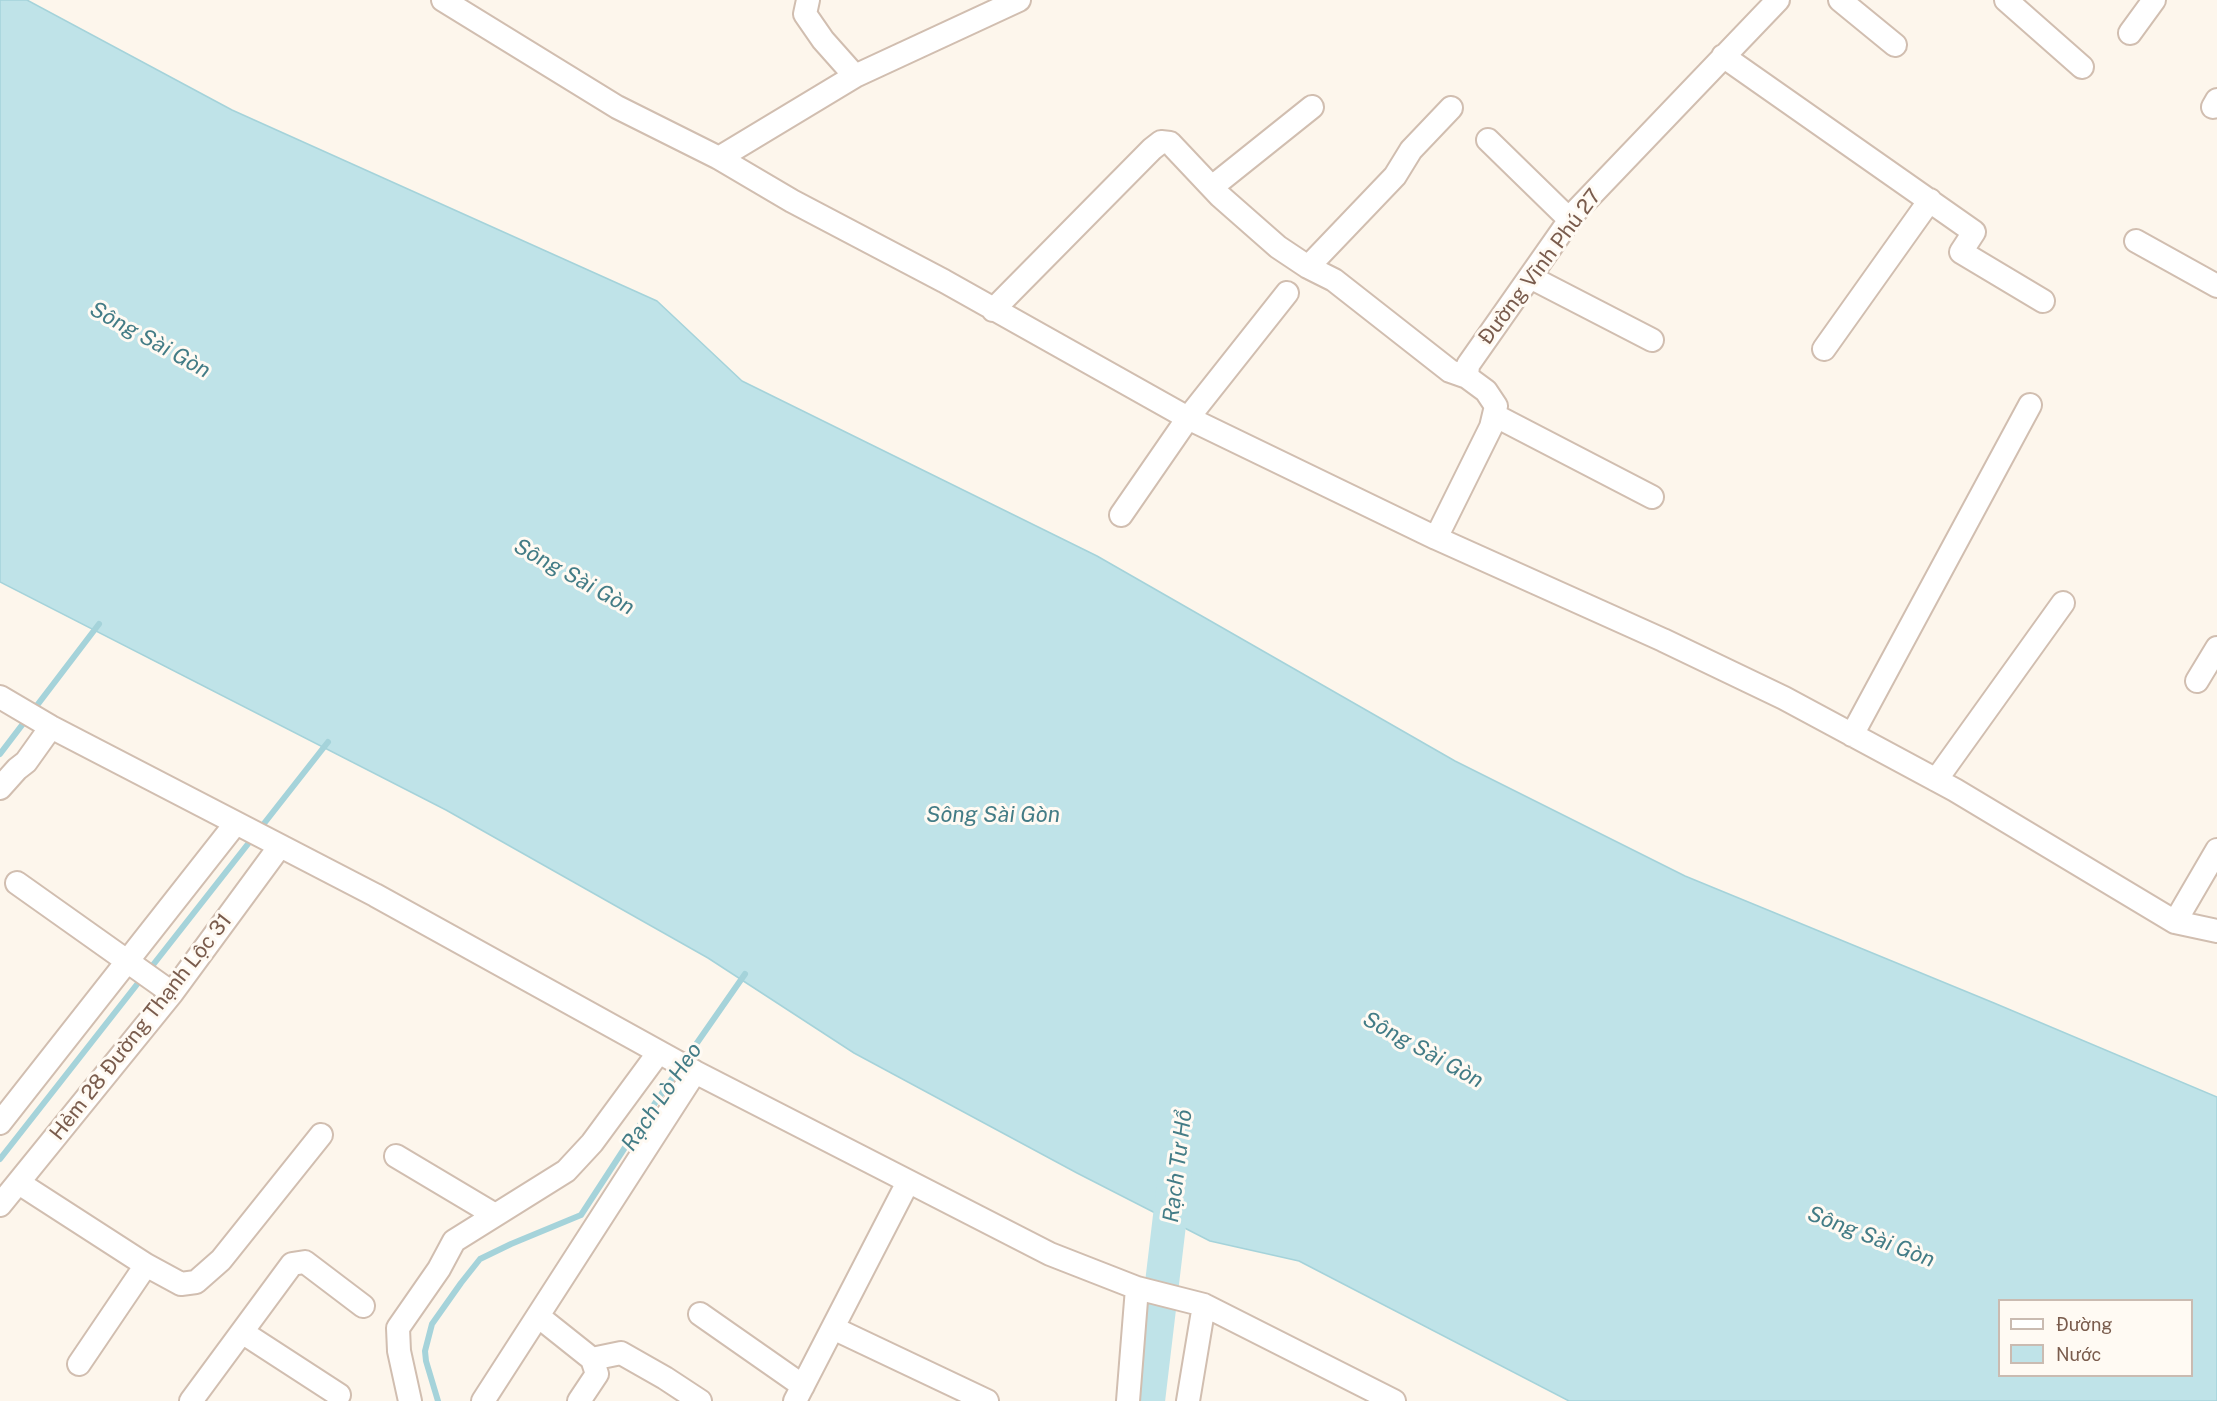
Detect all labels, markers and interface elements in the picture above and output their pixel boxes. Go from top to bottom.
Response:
street label: Đường Vĩnh Phú 27 [1473,184,1607,350]
water label: Sông Sài Gòn [85,296,215,384]
water label: Sông Sài Gòn [509,533,639,621]
water label: Sông Sài Gòn [926,802,1060,828]
street label: Hẻm 28 Đường Thạnh Lộc 31 [45,909,237,1145]
water label: Sông Sài Gòn [1358,1006,1488,1094]
water label: Rạch Lò Heo [616,1038,708,1156]
water label: Rạch Tư Hổ [1158,1108,1198,1224]
water label: Sông Sài Gòn [1804,1201,1938,1273]
legend [1998,1299,2193,1377]
text: Đường [2056,1314,2113,1335]
text: Nước [2056,1344,2101,1365]

